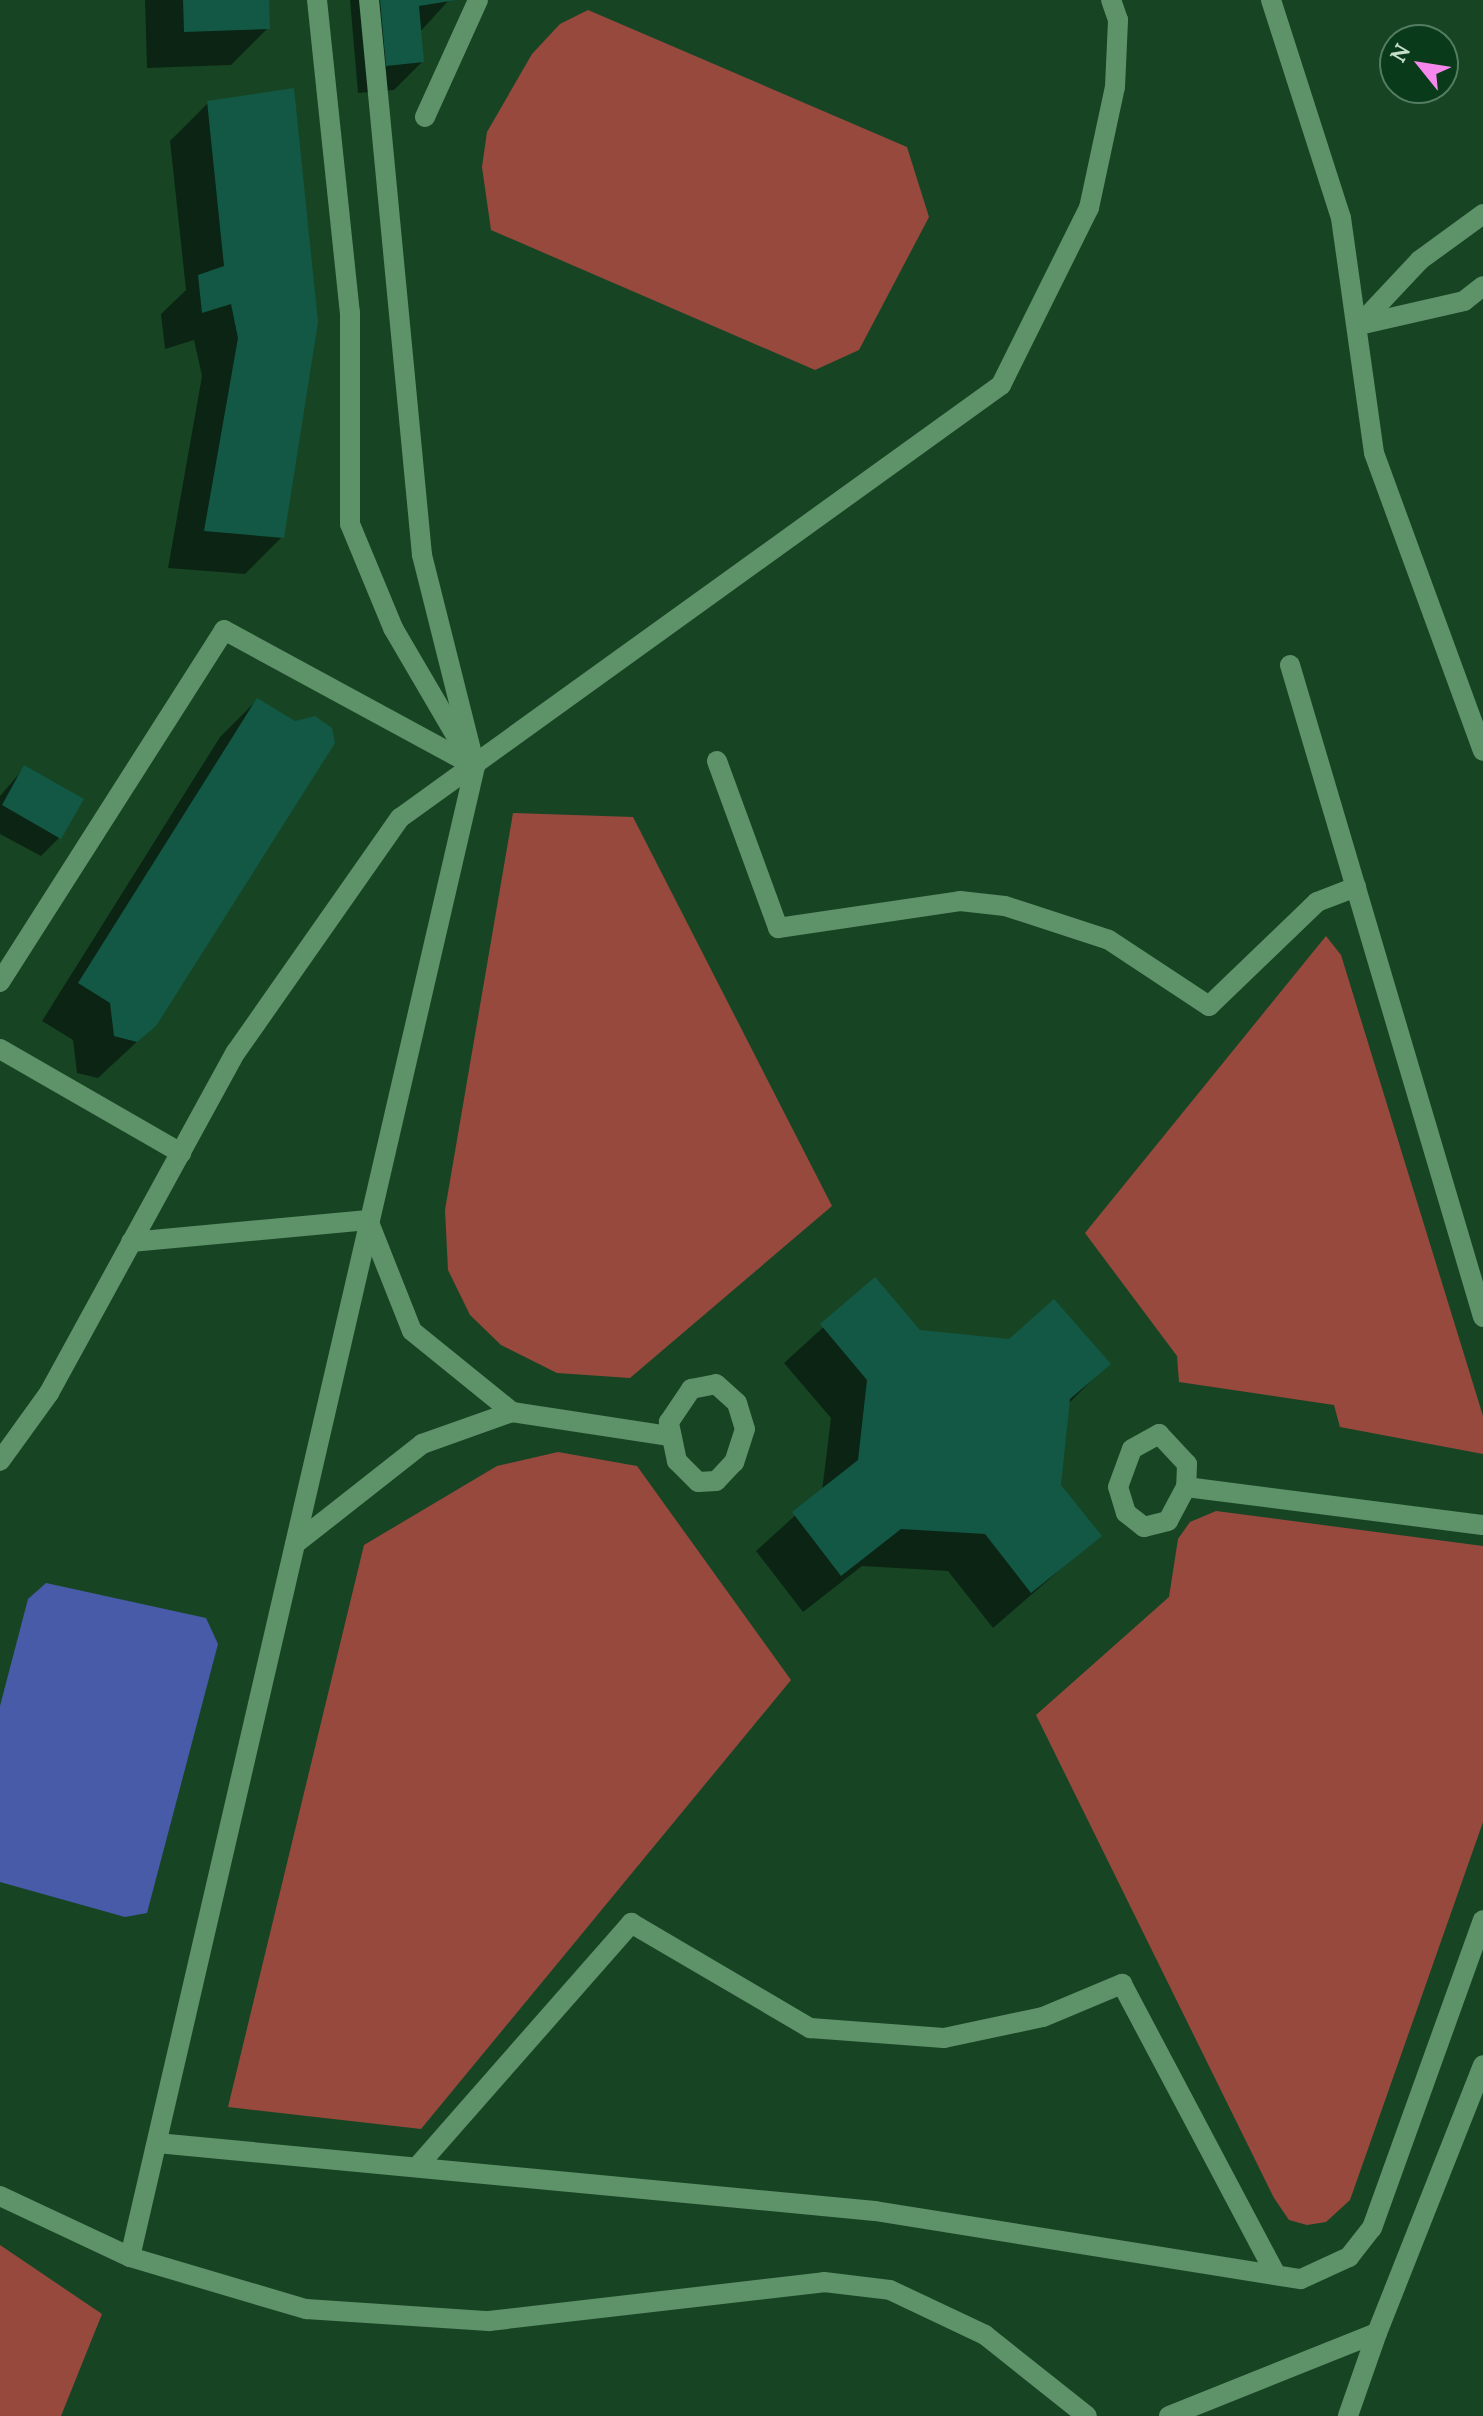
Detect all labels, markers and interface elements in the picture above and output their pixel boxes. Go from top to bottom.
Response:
north arrow [1379,24,1459,104]
text: N [1384,39,1416,67]

